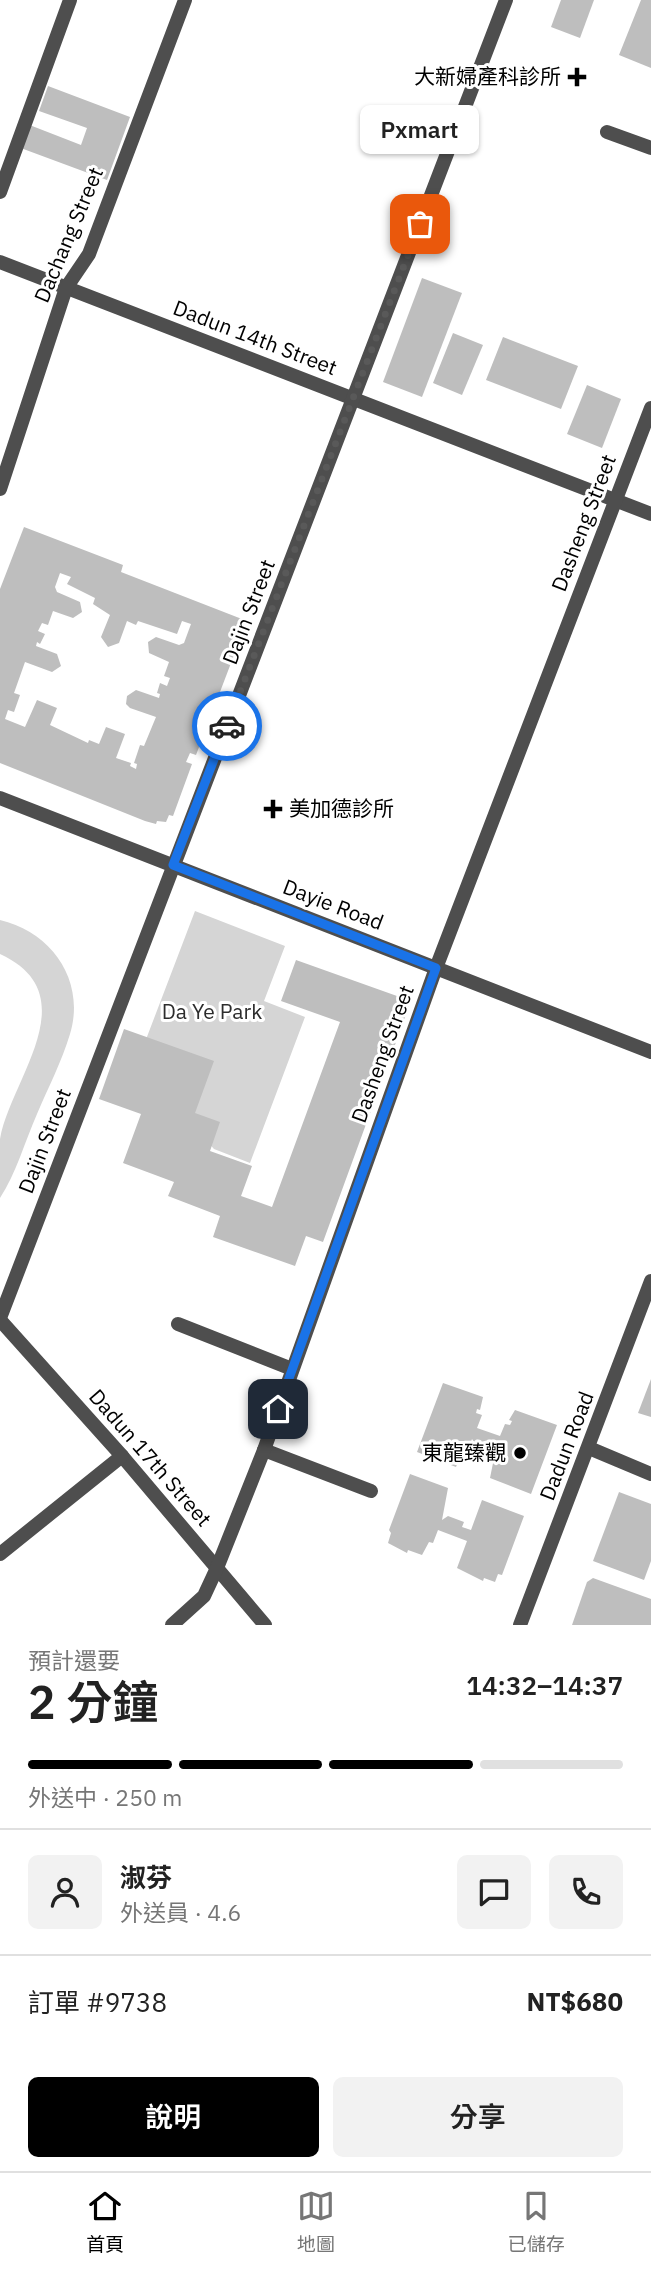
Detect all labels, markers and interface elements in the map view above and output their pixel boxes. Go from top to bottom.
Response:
place label: 大新婦產科診所 [414,62,561,90]
marker: 大新婦產科診所 [567,67,587,87]
callout: Pxmart [360,105,480,154]
text: Pxmart [381,114,458,144]
street label: Dachang Street [27,163,109,307]
pin [390,194,450,254]
icon: bag [401,205,439,243]
street label: Dadun 14th Street [169,293,341,381]
street label: Dasheng Street [544,450,622,595]
street label: Dajin Street [215,555,281,668]
courier [192,691,262,761]
icon: car [208,707,246,745]
place label: 美加德診所 [289,794,394,822]
marker: 美加德診所 [263,799,283,819]
street label: Dayie Road [279,872,388,936]
street label: Dasheng Street [344,981,420,1126]
park label: Da Ye Park [162,997,262,1025]
street label: Dajin Street [11,1084,77,1197]
pin [248,1379,308,1439]
street label: Dadun 17th Street [83,1383,218,1532]
street label: Dadun Road [532,1387,600,1504]
icon: home [259,1390,297,1428]
place label: 東龍臻觀 [422,1438,506,1466]
marker: 東龍臻觀 [512,1445,528,1461]
text: 預計還要 [28,1645,120,1675]
text: 14:32–14:37 [466,1668,623,1702]
text: 2 分鐘 [28,1672,158,1732]
text: 外送中 · 250 m [28,1782,182,1812]
button: person [28,1855,102,1929]
button: chat [457,1855,531,1929]
button: phone [549,1855,623,1929]
text: 淑芬 [120,1860,172,1894]
text: 外送員 · 4.6 [120,1897,241,1927]
text: NT$680 [527,1984,623,2018]
text: 訂單 #9738 [28,1985,167,2019]
button: 說明 [28,2077,319,2157]
button: 分享 [333,2077,623,2157]
tab: 首頁 [86,2187,124,2256]
tab: 地圖 [297,2187,335,2256]
tab: 已儲存 [508,2187,565,2256]

